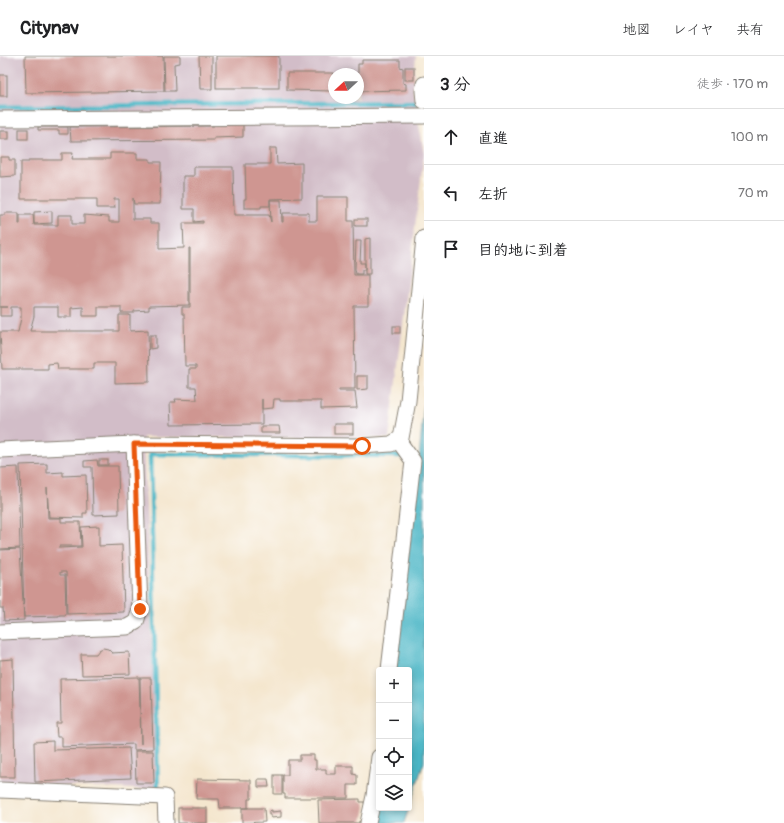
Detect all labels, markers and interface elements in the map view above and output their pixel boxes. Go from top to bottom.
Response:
text: Citynav [20,16,79,40]
text: 地図 [623,21,651,38]
text: レイヤ [673,21,714,38]
text: 共有 [736,21,764,38]
north arrow [328,68,364,104]
text: 3 分 [440,74,470,95]
text: 徒歩 · 170 m [697,76,768,92]
icon: ahead [440,126,462,148]
text: 直進 [478,129,508,148]
text: 100 m [731,129,768,145]
icon: left [440,182,462,204]
text: 左折 [478,185,508,204]
text: 70 m [738,185,768,201]
icon: arrive [440,238,462,260]
text: 目的地に到着 [478,241,568,260]
route start [353,437,371,455]
route end [131,600,149,618]
map controls [376,667,412,811]
button: + [376,667,412,703]
button: − [376,703,412,739]
button: locate [376,739,412,775]
button: layers [376,775,412,811]

